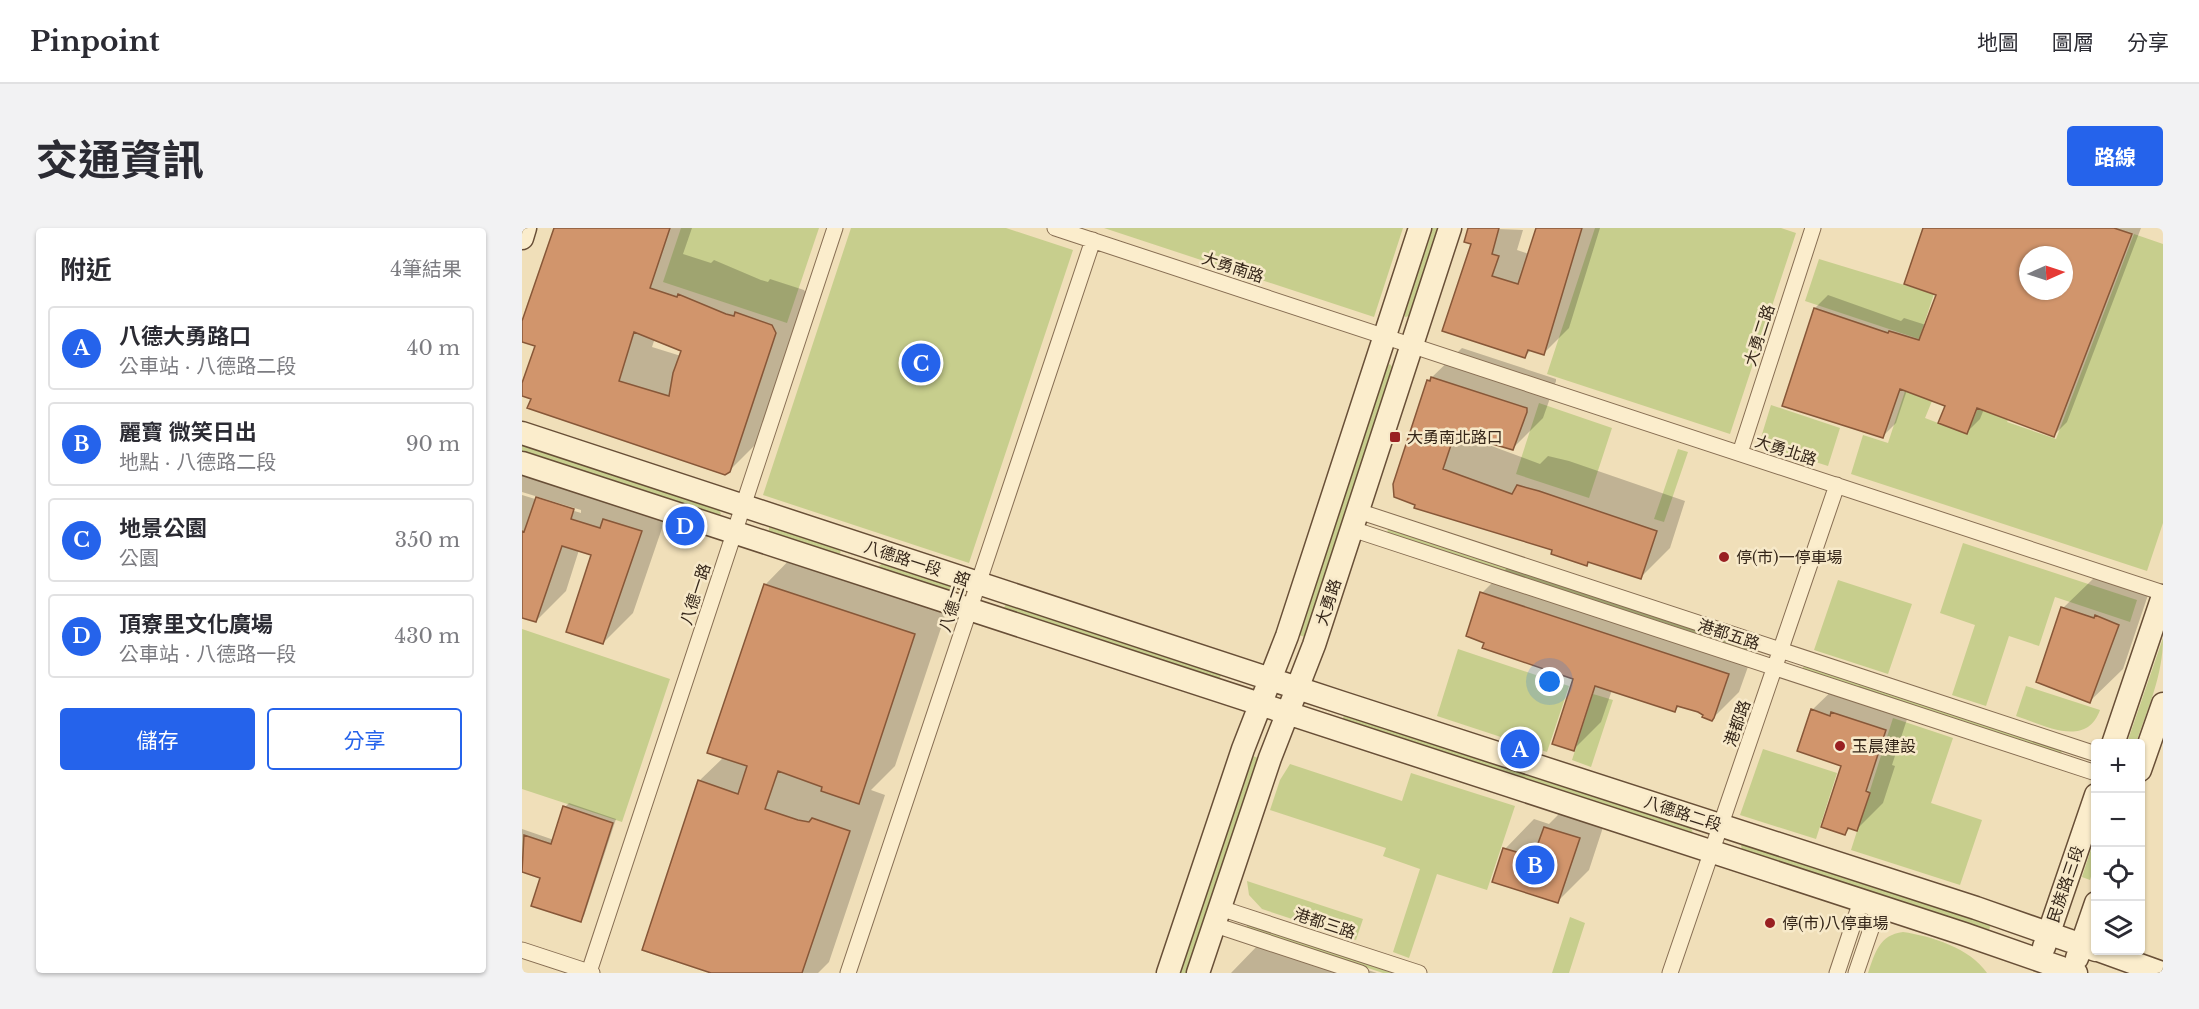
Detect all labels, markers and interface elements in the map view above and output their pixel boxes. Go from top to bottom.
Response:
text: Pinpoint [30,24,160,59]
text: 地圖 [1977,30,2019,56]
text: 圖層 [2052,30,2094,56]
text: 分享 [2127,30,2169,56]
button: 路線 [2067,126,2163,186]
text: 交通資訊 [36,134,204,186]
north arrow [2019,246,2073,300]
street label: 大勇南路 [1199,248,1267,286]
text: 附近 [60,254,112,286]
text: 4筆結果 [390,257,462,281]
street label: 大勇二路 [1740,301,1778,369]
text: 八德大勇路口 [119,323,251,350]
text: A [73,336,90,360]
text: 40 m [407,336,460,360]
pin: C [902,340,940,386]
text: 公車站 · 八德路二段 [119,354,296,378]
text: 麗寶 微笑日出 [119,419,257,446]
place label: 大勇南北路口 [1407,427,1503,447]
marker: 大勇南北路口 [1388,430,1402,444]
street label: 大勇北路 [1752,431,1820,469]
text: B [74,432,89,456]
text: 90 m [406,432,460,456]
text: 地點 · 八德路二段 [119,450,276,474]
pin: D [666,504,704,548]
text: 地景公園 [119,515,207,542]
text: C [73,528,90,552]
text: 350 m [395,528,460,552]
street label: 八德路一段 [862,536,944,580]
text: 公園 [119,546,159,570]
place label: 停(市)一停車場 [1736,547,1843,567]
marker: 停(市)一停車場 [1717,550,1731,564]
street label: 八德一路 [676,560,714,628]
street label: 八德二路 [934,567,974,635]
street label: 大勇路 [1311,576,1345,628]
text: 頂寮里文化廣場 [119,611,273,638]
street label: 港都五路 [1695,615,1763,653]
text: D [72,624,91,648]
text: 430 m [395,624,460,648]
text: 公車站 · 八德路一段 [119,642,296,666]
your location [1535,667,1564,696]
street label: 港都路 [1720,697,1754,749]
button: 儲存 [60,708,255,770]
button: 分享 [267,708,462,770]
pin: A [1500,726,1540,772]
place label: 玉晨建設 [1852,736,1916,756]
marker: 玉晨建設 [1833,739,1847,753]
map controls [2091,739,2145,955]
button: + [2091,739,2145,793]
street label: 八德路二段 [1642,791,1724,835]
button: − [2091,793,2145,847]
pin: B [1516,842,1554,888]
street label: 民族路三段 [2043,843,2087,925]
button: locate [2091,847,2145,901]
button: layers [2091,901,2145,955]
street label: 港都三路 [1291,904,1359,942]
place label: 停(市)八停車場 [1782,913,1889,933]
marker: 停(市)八停車場 [1763,916,1777,930]

